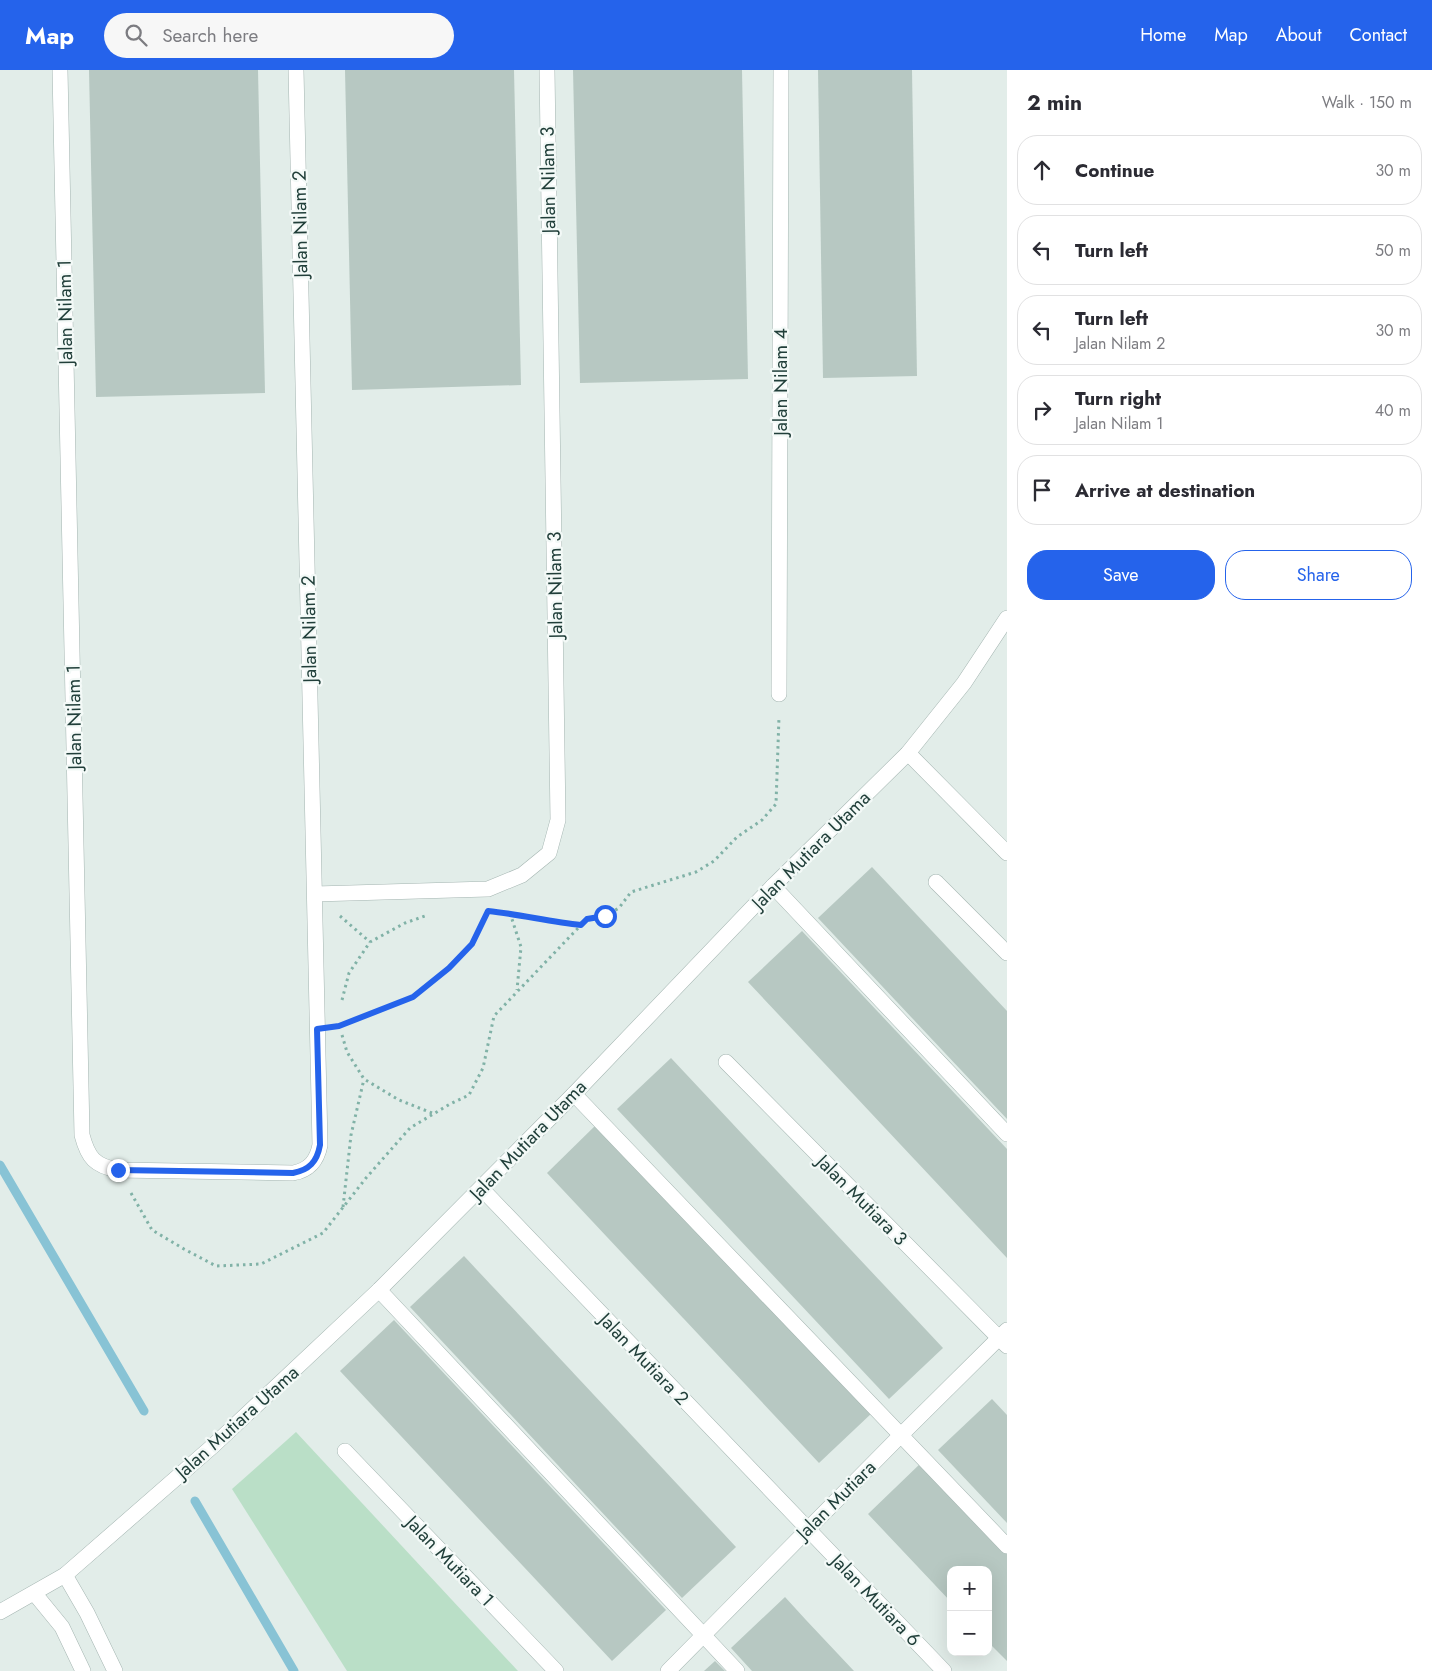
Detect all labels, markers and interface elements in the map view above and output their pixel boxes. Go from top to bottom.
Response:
search box [104,13,454,58]
text: Map [25,18,74,53]
icon: search [122,21,150,49]
text: Search here [162,22,258,49]
text: Home [1140,22,1186,48]
text: Map [1214,22,1248,48]
text: About [1276,22,1321,48]
text: Contact [1349,22,1407,48]
text: 2 min [1027,88,1082,118]
text: Walk · 150 m [1322,91,1412,114]
street label: Jalan Nilam 3 [534,126,562,237]
icon: ahead [1028,156,1056,184]
text: Continue [1075,157,1154,184]
text: 30 m [1375,159,1411,182]
street label: Jalan Nilam 2 [286,170,314,281]
icon: left [1028,236,1056,264]
text: Turn left [1075,237,1148,264]
text: 50 m [1375,239,1411,262]
street label: Jalan Nilam 1 [51,259,79,368]
text: Turn left [1075,305,1148,332]
icon: left [1028,316,1056,344]
text: 30 m [1375,319,1411,342]
street label: Jalan Nilam 4 [767,328,794,439]
text: Jalan Nilam 2 [1075,332,1165,355]
text: Turn right [1075,385,1161,412]
icon: right [1028,396,1056,424]
text: 40 m [1375,399,1411,422]
text: Jalan Nilam 1 [1075,412,1164,435]
icon: arrive [1028,476,1056,504]
text: Arrive at destination [1075,477,1255,504]
street label: Jalan Nilam 3 [541,531,569,642]
button: Save [1027,550,1215,600]
button: Share [1225,550,1412,600]
street label: Jalan Nilam 2 [295,575,323,686]
street label: Jalan Nilam 1 [60,664,88,773]
street label: Jalan Mutiara Utama [744,785,876,917]
route start [594,905,617,928]
street label: Jalan Mutiara Utama [461,1074,593,1208]
street label: Jalan Mutiara 3 [808,1146,913,1251]
route end [107,1159,130,1182]
street label: Jalan Mutiara 2 [591,1305,695,1411]
street label: Jalan Mutiara Utama [167,1359,305,1487]
street label: Jalan Mutiara [788,1454,882,1548]
street label: Jalan Mutiara 1 [398,1507,500,1612]
street label: Jalan Mutiara 6 [823,1546,927,1652]
map controls [947,1566,992,1656]
button: + [947,1566,992,1611]
button: − [947,1611,992,1656]

